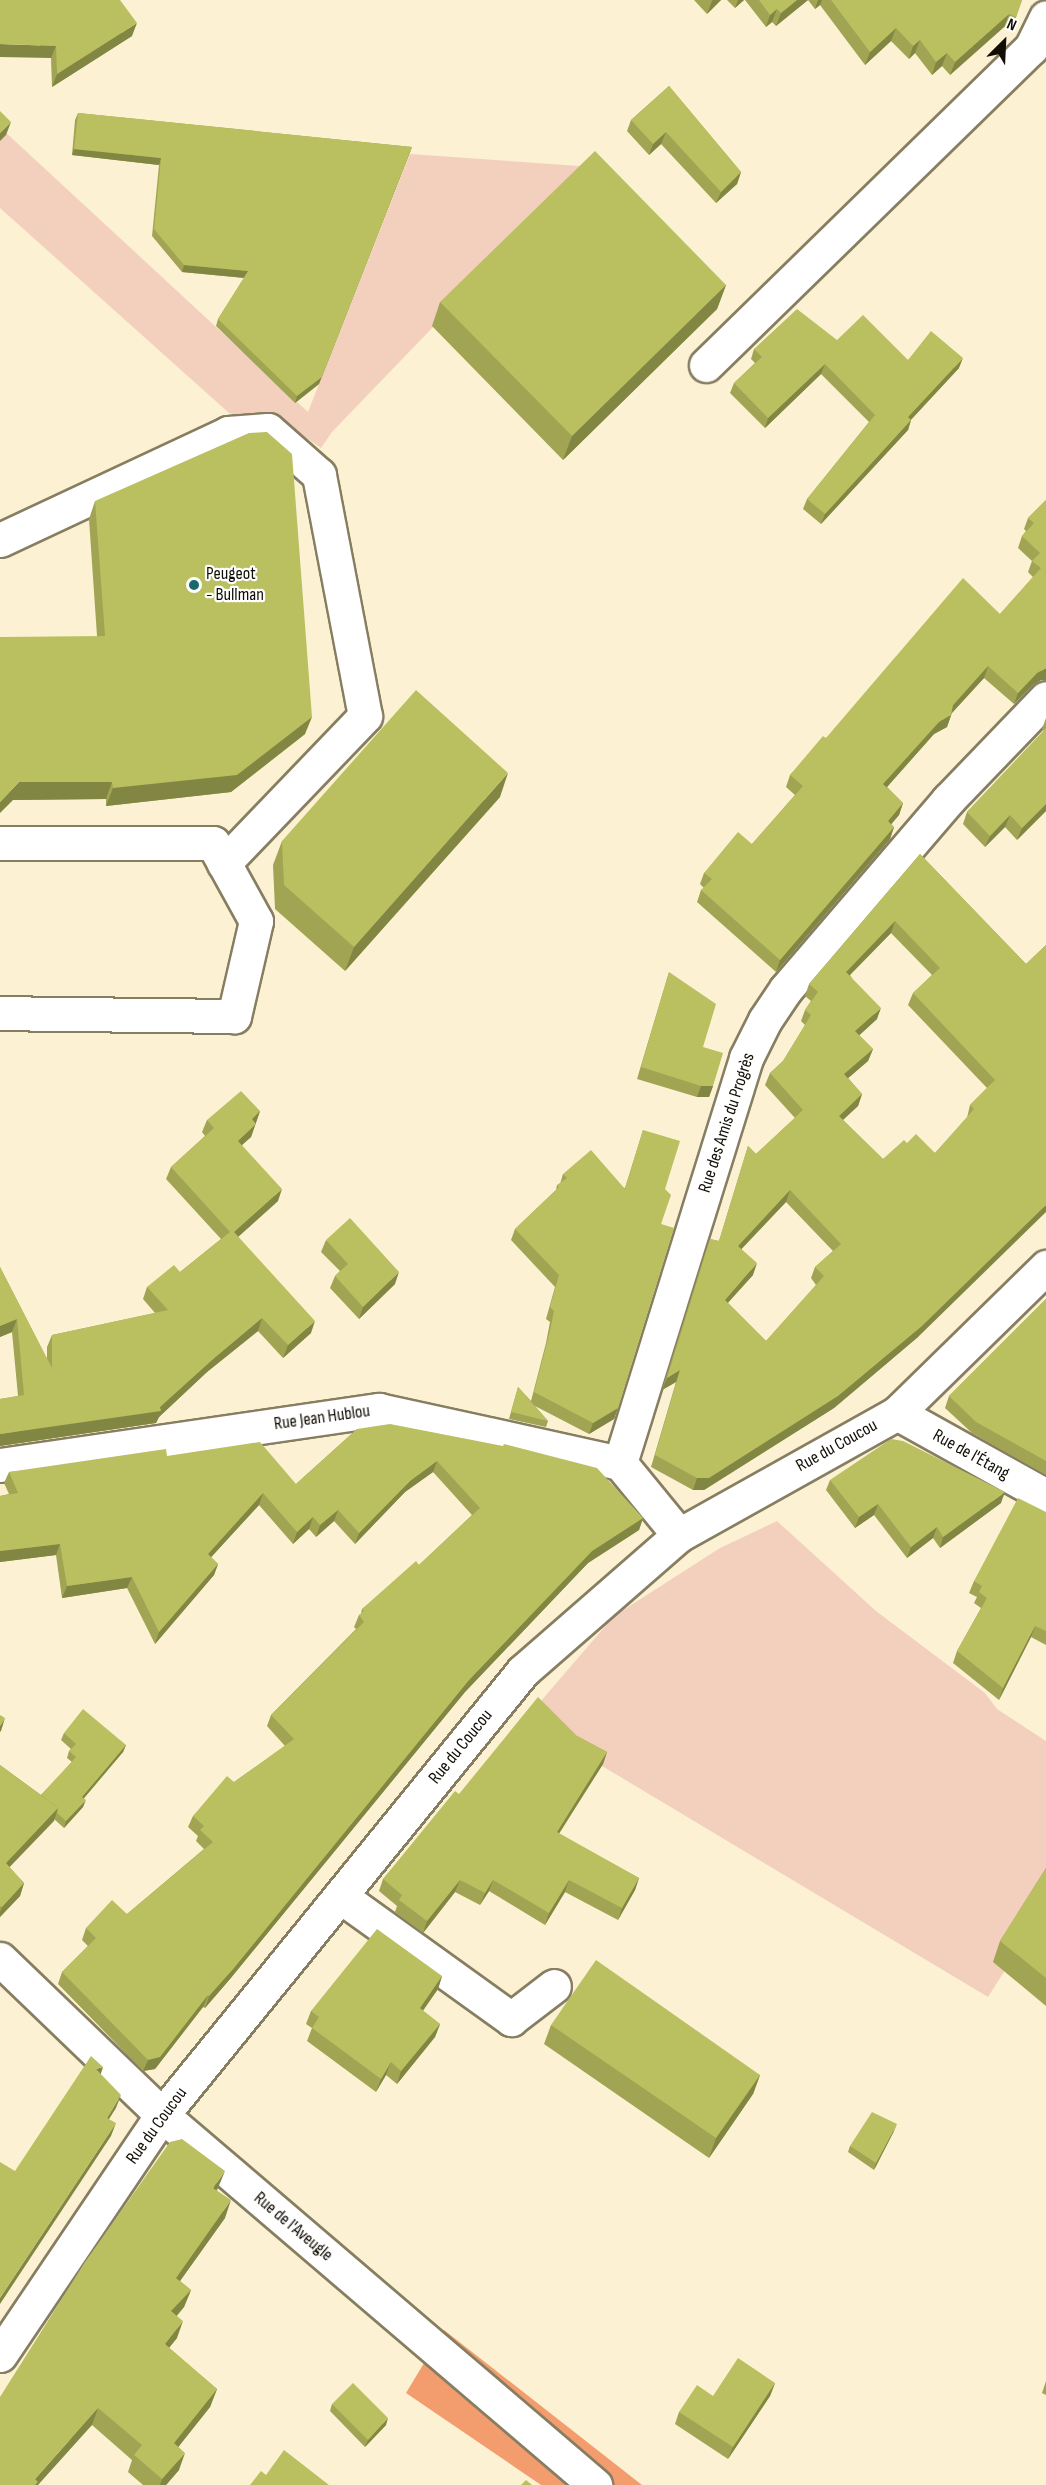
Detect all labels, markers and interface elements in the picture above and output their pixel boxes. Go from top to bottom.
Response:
north arrow [974,12,1034,72]
text: N [1004,15,1019,36]
place label: Peugeot - Bullman [206,564,264,606]
marker: Peugeot - Bullman [187,578,201,592]
street label: Rue des Amis du Progrès [694,1050,760,1196]
street label: Rue Jean Hublou [273,1401,371,1435]
street label: Rue du Coucou [793,1415,881,1477]
street label: Rue de l'Étang [929,1425,1013,1485]
street label: Rue du Coucou [424,1705,498,1789]
street label: Rue du Coucou [122,2083,192,2169]
street label: Rue de l'Aveugle [249,2188,337,2266]

